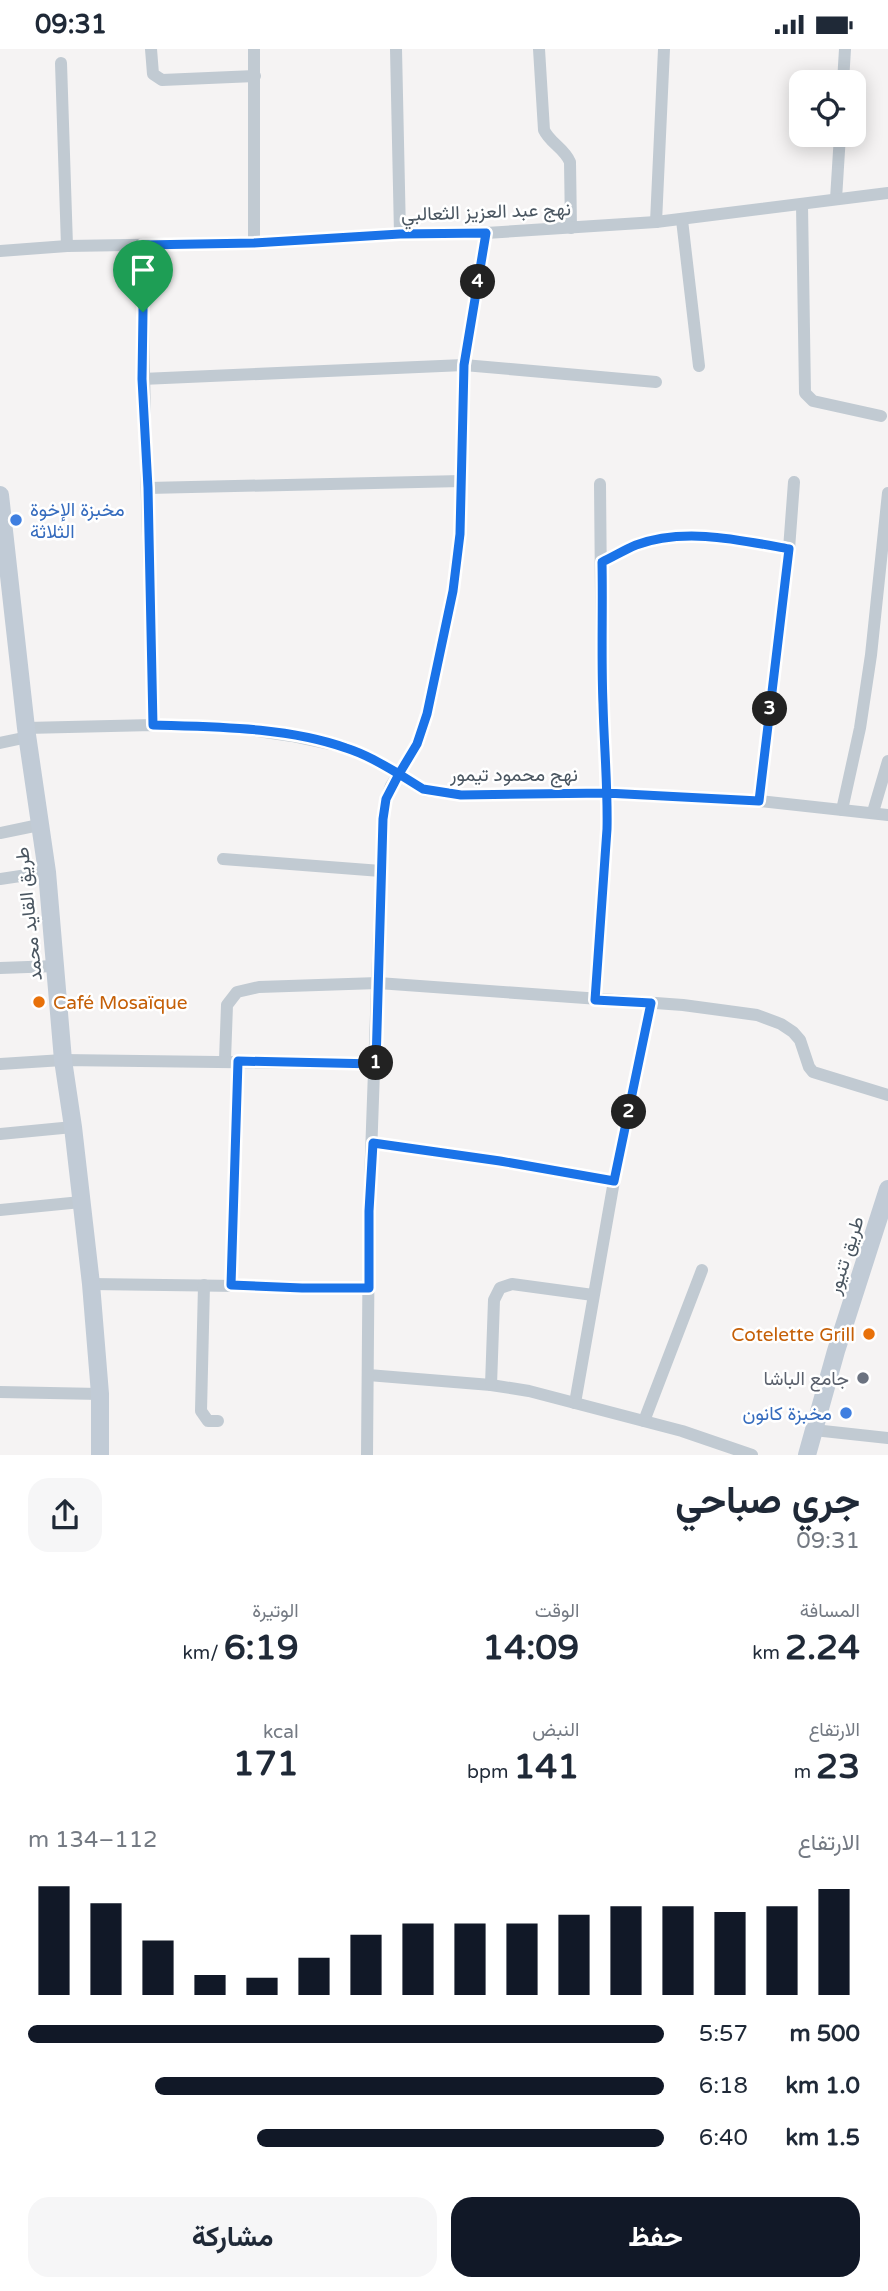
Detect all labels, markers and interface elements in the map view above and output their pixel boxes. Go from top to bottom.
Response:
text: 09:31 [35,9,107,40]
map controls [789,70,866,147]
button: locate [789,70,866,147]
street label: نهج عبد العزيز الثعالبي [401,198,572,230]
pin [113,240,173,312]
icon: arrive [124,251,162,289]
pin: 4 [461,265,496,299]
text: 4 [472,270,483,292]
place label: مخبزة الإخوة الثلاثة [30,499,125,543]
marker: مخبزة الإخوة الثلاثة [8,512,24,528]
pin: 3 [752,691,788,727]
text: 3 [764,697,775,719]
street label: نهج محمود تيمور [449,764,578,788]
street label: طريق القايد محمد [11,846,47,982]
place label: Café Mosaïque [53,992,188,1014]
marker: Café Mosaïque [31,994,47,1010]
pin: 1 [358,1045,394,1081]
text: 1 [370,1051,381,1073]
pin: 2 [612,1095,646,1129]
text: 2 [623,1100,634,1122]
street label: طريق تنيور [823,1213,869,1298]
place label: Cotelette Grill [731,1324,855,1346]
marker: Cotelette Grill [861,1326,877,1342]
place label: جامع الباشا [763,1368,849,1392]
marker: جامع الباشا [855,1370,871,1386]
place label: مخبزة كانون [743,1403,832,1425]
marker: مخبزة كانون [838,1405,854,1421]
button: share [28,1478,102,1552]
text: جري صباحي [675,1478,860,1524]
text: 09:31 [796,1527,860,1555]
text: الوتيرة [252,1600,299,1622]
text: الوقت [535,1600,579,1622]
text: المسافة [800,1600,860,1622]
text: 6:19 [224,1627,299,1669]
text: 14:09 [482,1627,579,1669]
text: 2.24 [785,1627,860,1669]
text: /km [182,1642,224,1664]
text: km [752,1642,785,1664]
text: النبض [532,1719,579,1741]
text: الارتفاع [808,1719,860,1741]
text: kcal [263,1721,299,1743]
text: 171 [233,1743,299,1785]
text: 141 [513,1746,579,1788]
text: 23 [816,1746,860,1788]
text: bpm [467,1761,513,1783]
text: m [794,1761,816,1783]
text: 112–134 m [28,1826,158,1854]
text: الارتفاع [798,1829,860,1857]
text: 5:57 [699,2020,748,2048]
text: 500 m [790,2020,860,2048]
text: 6:18 [699,2072,748,2100]
text: 1.0 km [785,2072,860,2100]
text: 6:40 [699,2124,748,2152]
text: 1.5 km [785,2124,860,2152]
button: مشاركة [28,2197,437,2277]
button: حفظ [451,2197,860,2277]

